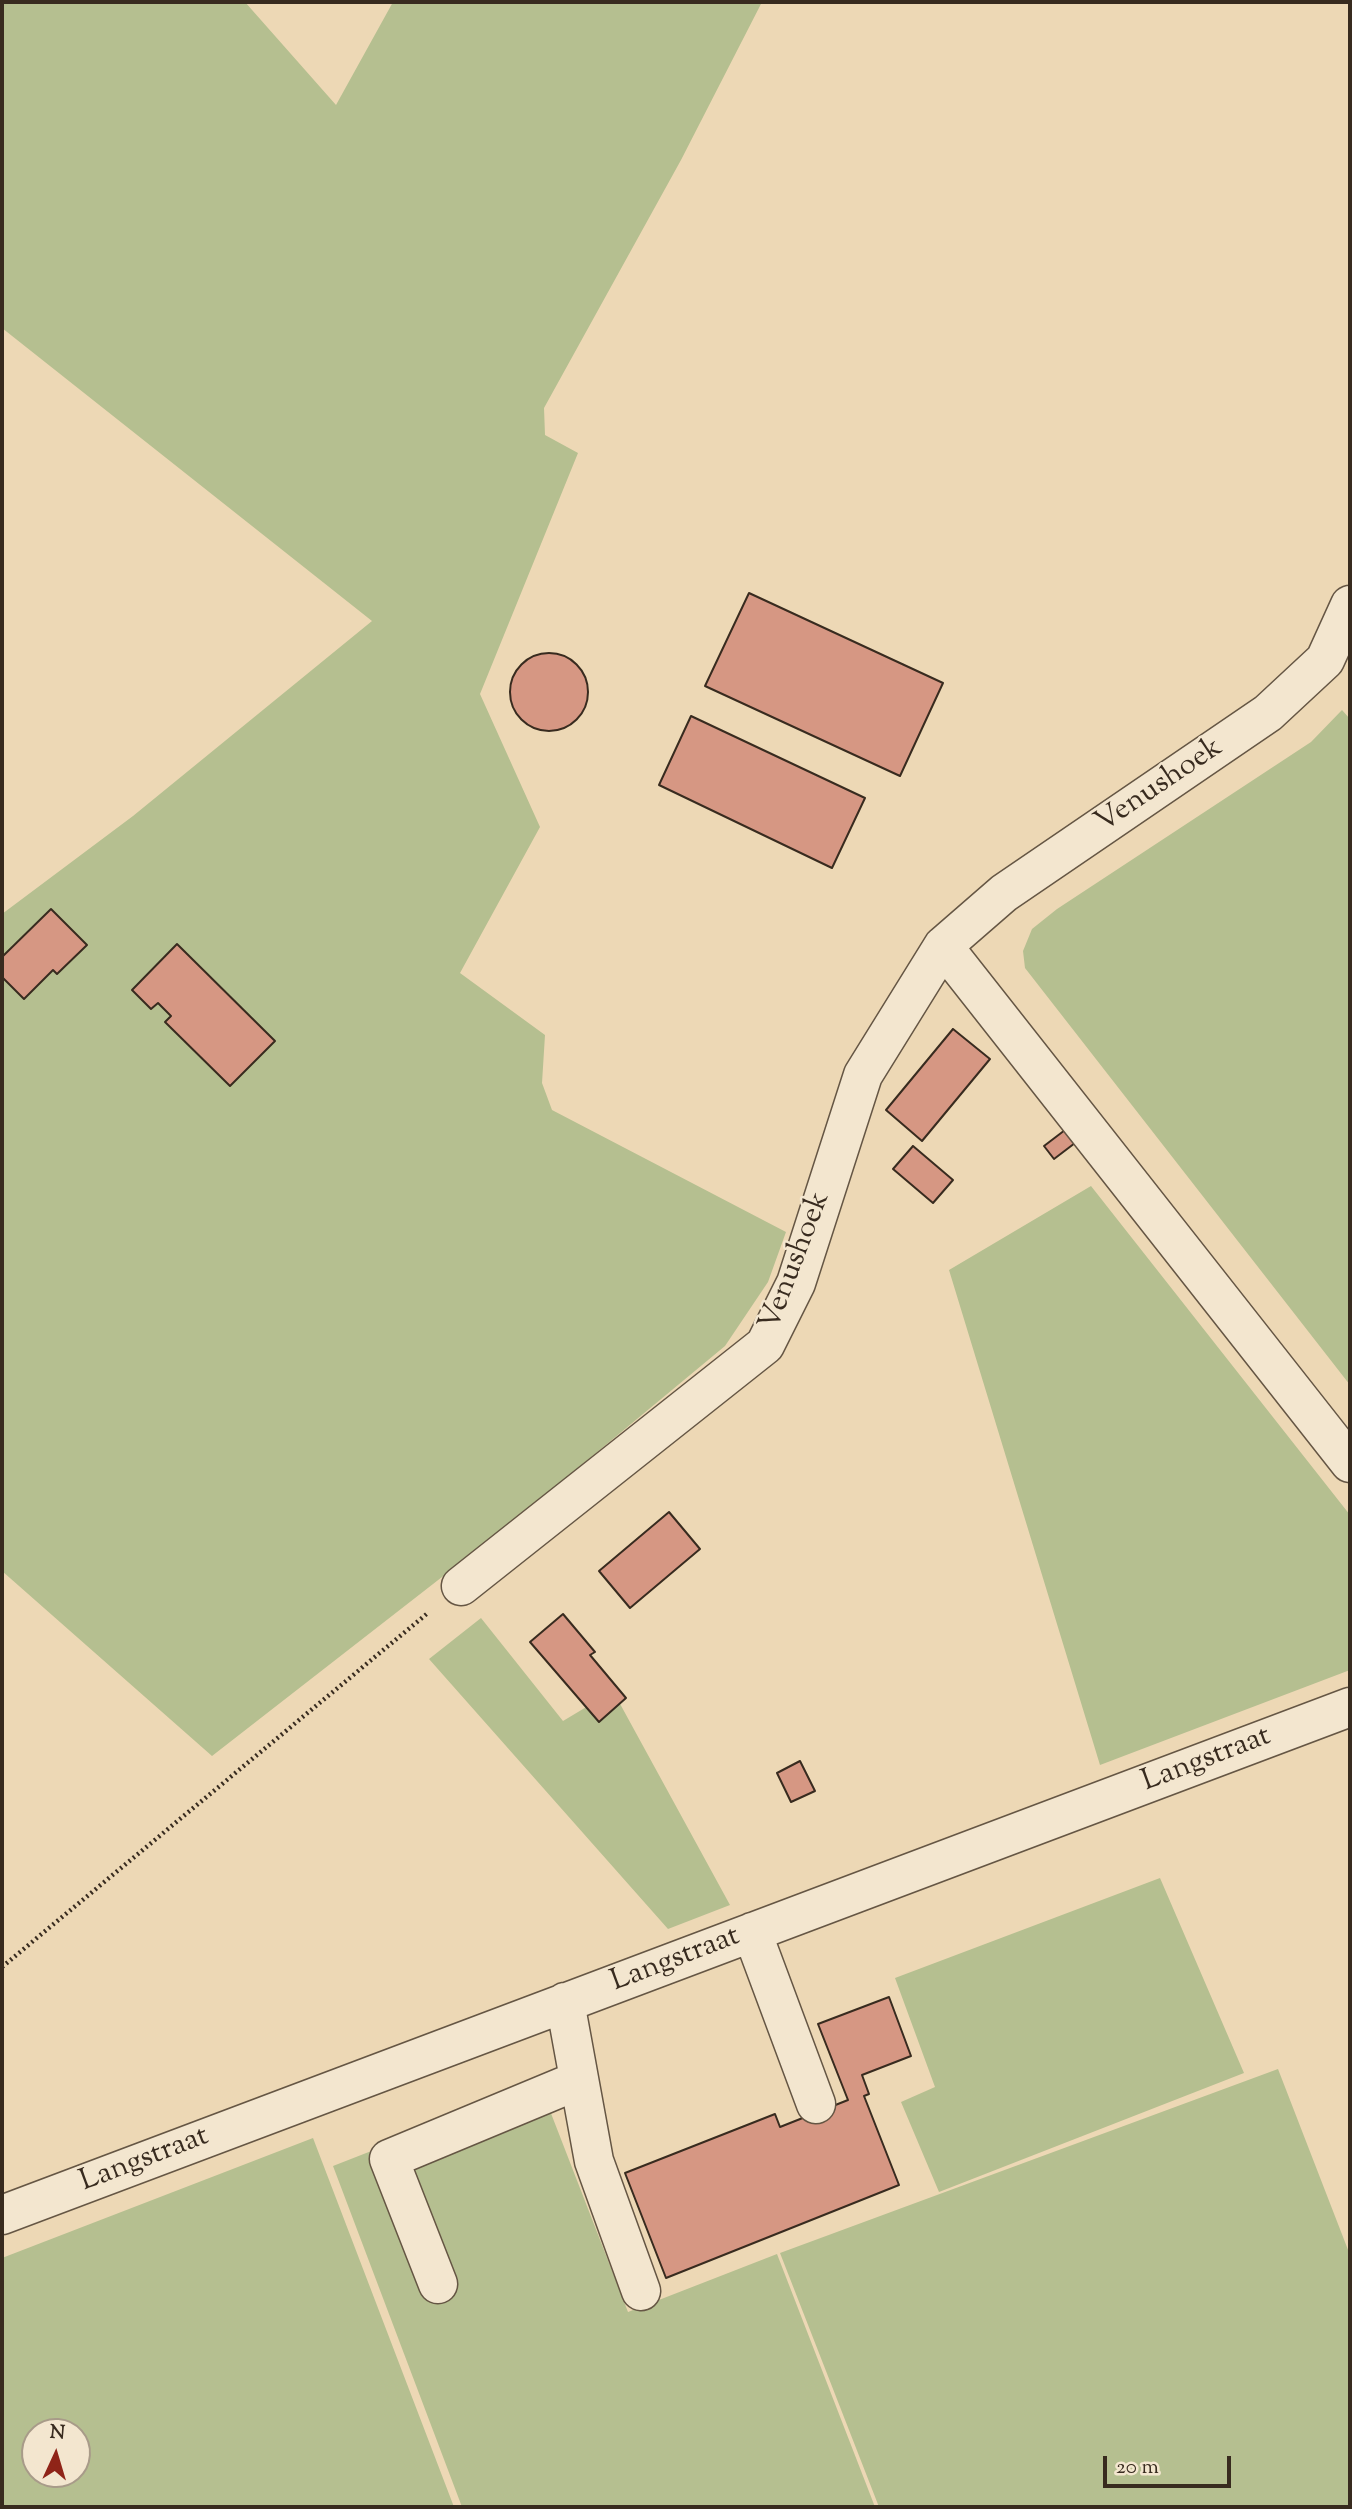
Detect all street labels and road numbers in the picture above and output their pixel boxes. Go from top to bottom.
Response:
street label: Venushoek [1090,731,1230,843]
street label: Venushoek [754,1188,840,1336]
street label: Langstraat [1138,1720,1276,1802]
street label: Langstraat [607,1920,745,2002]
street label: Langstraat [76,2120,214,2202]

